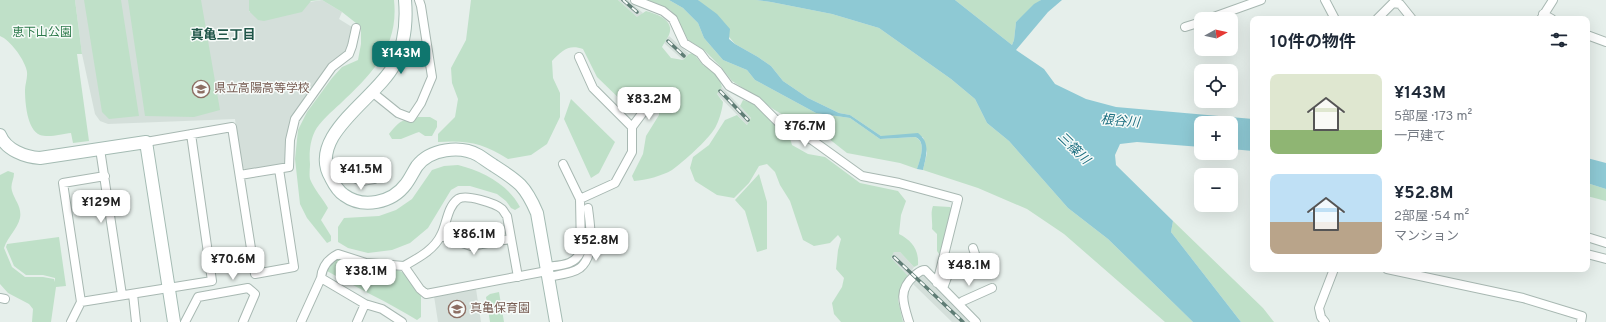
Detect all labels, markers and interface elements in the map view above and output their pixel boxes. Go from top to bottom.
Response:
north arrow [1194,12,1238,56]
map controls [1194,12,1238,212]
park label: 恵下山公園 [12,25,72,41]
district label: 真亀三丁目 [190,27,256,44]
icon: filters [1548,29,1570,51]
text: 10件の物件 [1270,32,1356,54]
pin: ¥143M [373,41,429,75]
text: ¥143M [381,46,421,62]
button: locate [1194,64,1238,108]
school or university icon: 県立高陽高等学校 [191,79,211,99]
place label: 県立高陽高等学校 [214,81,310,97]
text: ¥143M [1394,83,1446,105]
pin: ¥83.2M [616,87,682,121]
icon: home [1302,90,1350,138]
text: ¥83.2M [626,92,672,108]
text: 5部屋 · 173 m² [1394,109,1472,125]
water label: 根谷川 [1100,112,1142,132]
pin: ¥76.7M [772,114,838,148]
button: + [1194,116,1238,160]
text: ¥76.7M [784,119,826,135]
text: 一戸建て [1394,129,1446,145]
water label: 三篠川 [1053,130,1094,170]
pin: ¥41.5M [328,157,394,191]
text: ¥41.5M [339,162,383,178]
button: − [1194,168,1238,212]
text: ¥52.8M [1394,183,1454,205]
pin: ¥129M [73,190,129,224]
icon: home [1302,190,1350,238]
text: ¥129M [81,195,121,211]
text: 2部屋 · 54 m² [1394,209,1469,225]
pin: ¥86.1M [441,222,507,256]
text: ¥86.1M [453,227,495,243]
pin: ¥52.8M [563,228,629,262]
text: マンション [1394,229,1459,245]
text: ¥52.8M [573,233,619,249]
pin: ¥70.6M [200,247,266,281]
text: ¥70.6M [210,252,256,268]
pin: ¥48.1M [936,253,1002,287]
text: ¥48.1M [948,258,990,274]
pin: ¥38.1M [333,259,399,293]
text: ¥38.1M [345,264,387,280]
school or university icon: 真亀保育園 [447,299,467,319]
place label: 真亀保育園 [470,301,530,317]

